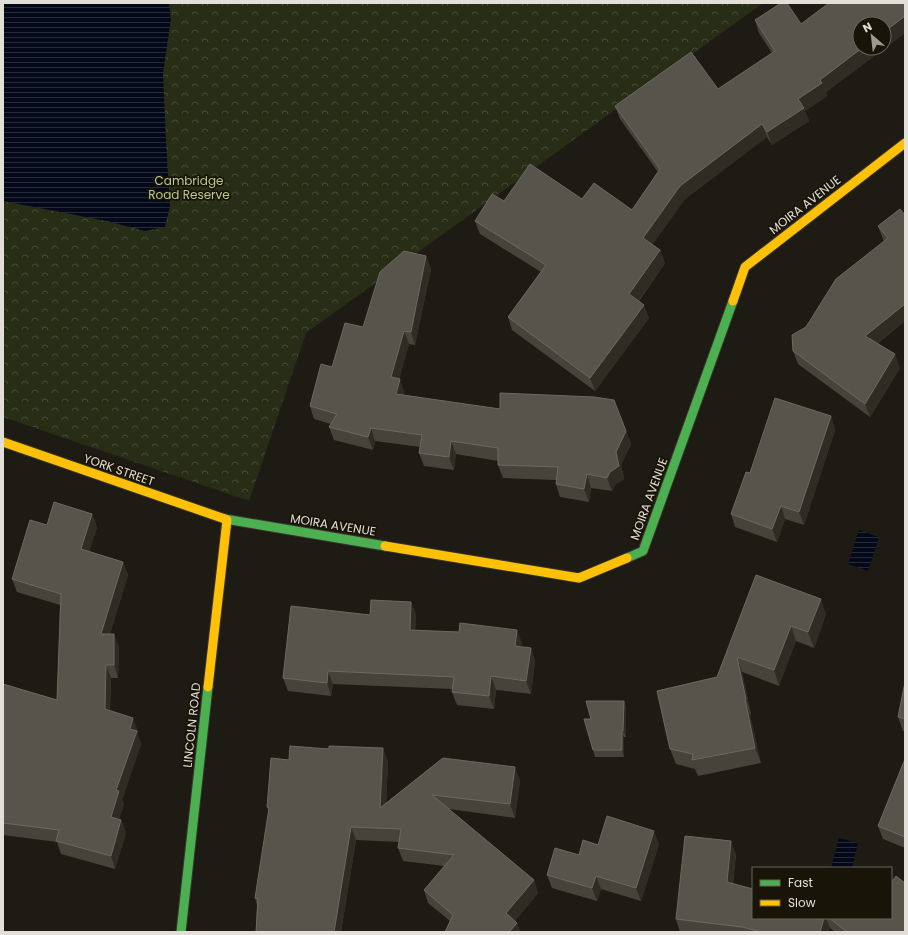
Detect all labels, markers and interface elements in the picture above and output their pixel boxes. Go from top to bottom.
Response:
north arrow [852,16,892,56]
text: N [860,18,875,36]
street label: MOIRA AVENUE [765,171,844,238]
park label: Cambridge Road Reserve [148,172,230,203]
street label: YORK STREET [82,449,157,490]
street label: MOIRA AVENUE [626,455,671,542]
street label: MOIRA AVENUE [289,509,377,540]
street label: LINCOLN ROAD [179,682,204,768]
legend [752,867,892,919]
text: Fast [788,874,813,891]
text: Slow [788,894,816,911]

